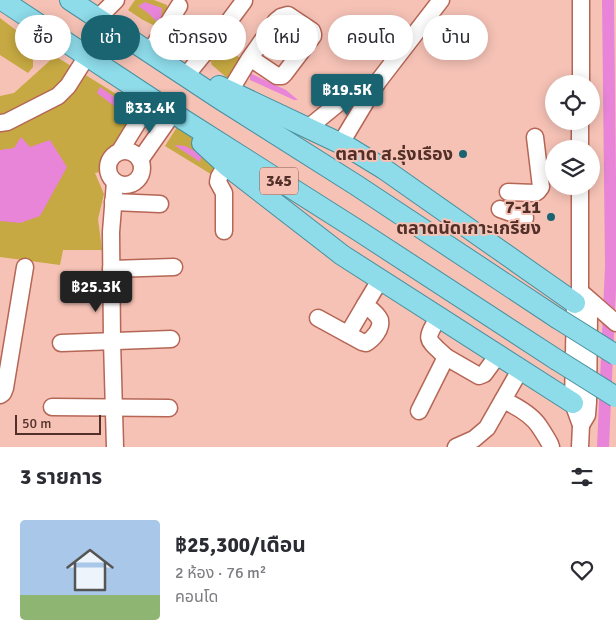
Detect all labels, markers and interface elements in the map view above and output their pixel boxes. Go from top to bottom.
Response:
chip: ซื้อ [15,15,71,60]
chip: เช่า [81,15,140,60]
chip: ตัวกรอง [150,15,246,60]
chip: ใหม่ [256,15,318,60]
chip: คอนโด [328,15,413,60]
chip: บ้าน [423,15,488,60]
pin: ฿19.5K [306,74,388,116]
map controls [545,75,600,195]
button: locate [545,75,600,130]
text: ฿19.5K [322,80,372,100]
pin: ฿33.4K [109,92,191,134]
text: ฿33.4K [125,98,175,118]
button: layers [545,140,600,195]
place label: ตลาด ส.รุ่งเรือง [335,143,453,165]
marker: ตลาด ส.รุ่งเรือง [457,148,469,160]
road number: 345 [260,168,298,195]
place label: 7-11 ตลาดนัดเกาะเกรียง [396,196,541,239]
marker: 7-11 ตลาดนัดเกาะเกรียง [545,211,557,223]
pin: ฿25.3K [55,270,137,313]
text: ฿25.3K [71,277,121,297]
scale bar [15,412,101,435]
text: 50 m [22,415,51,432]
icon: filters [568,463,596,491]
text: 3 รายการ [20,464,102,490]
text: ฿25,300/เดือน [175,532,306,558]
icon: home [60,540,120,600]
icon: heart [568,556,596,584]
text: 2 ห้อง · 76 m² [175,563,267,583]
text: คอนโด [175,587,218,607]

